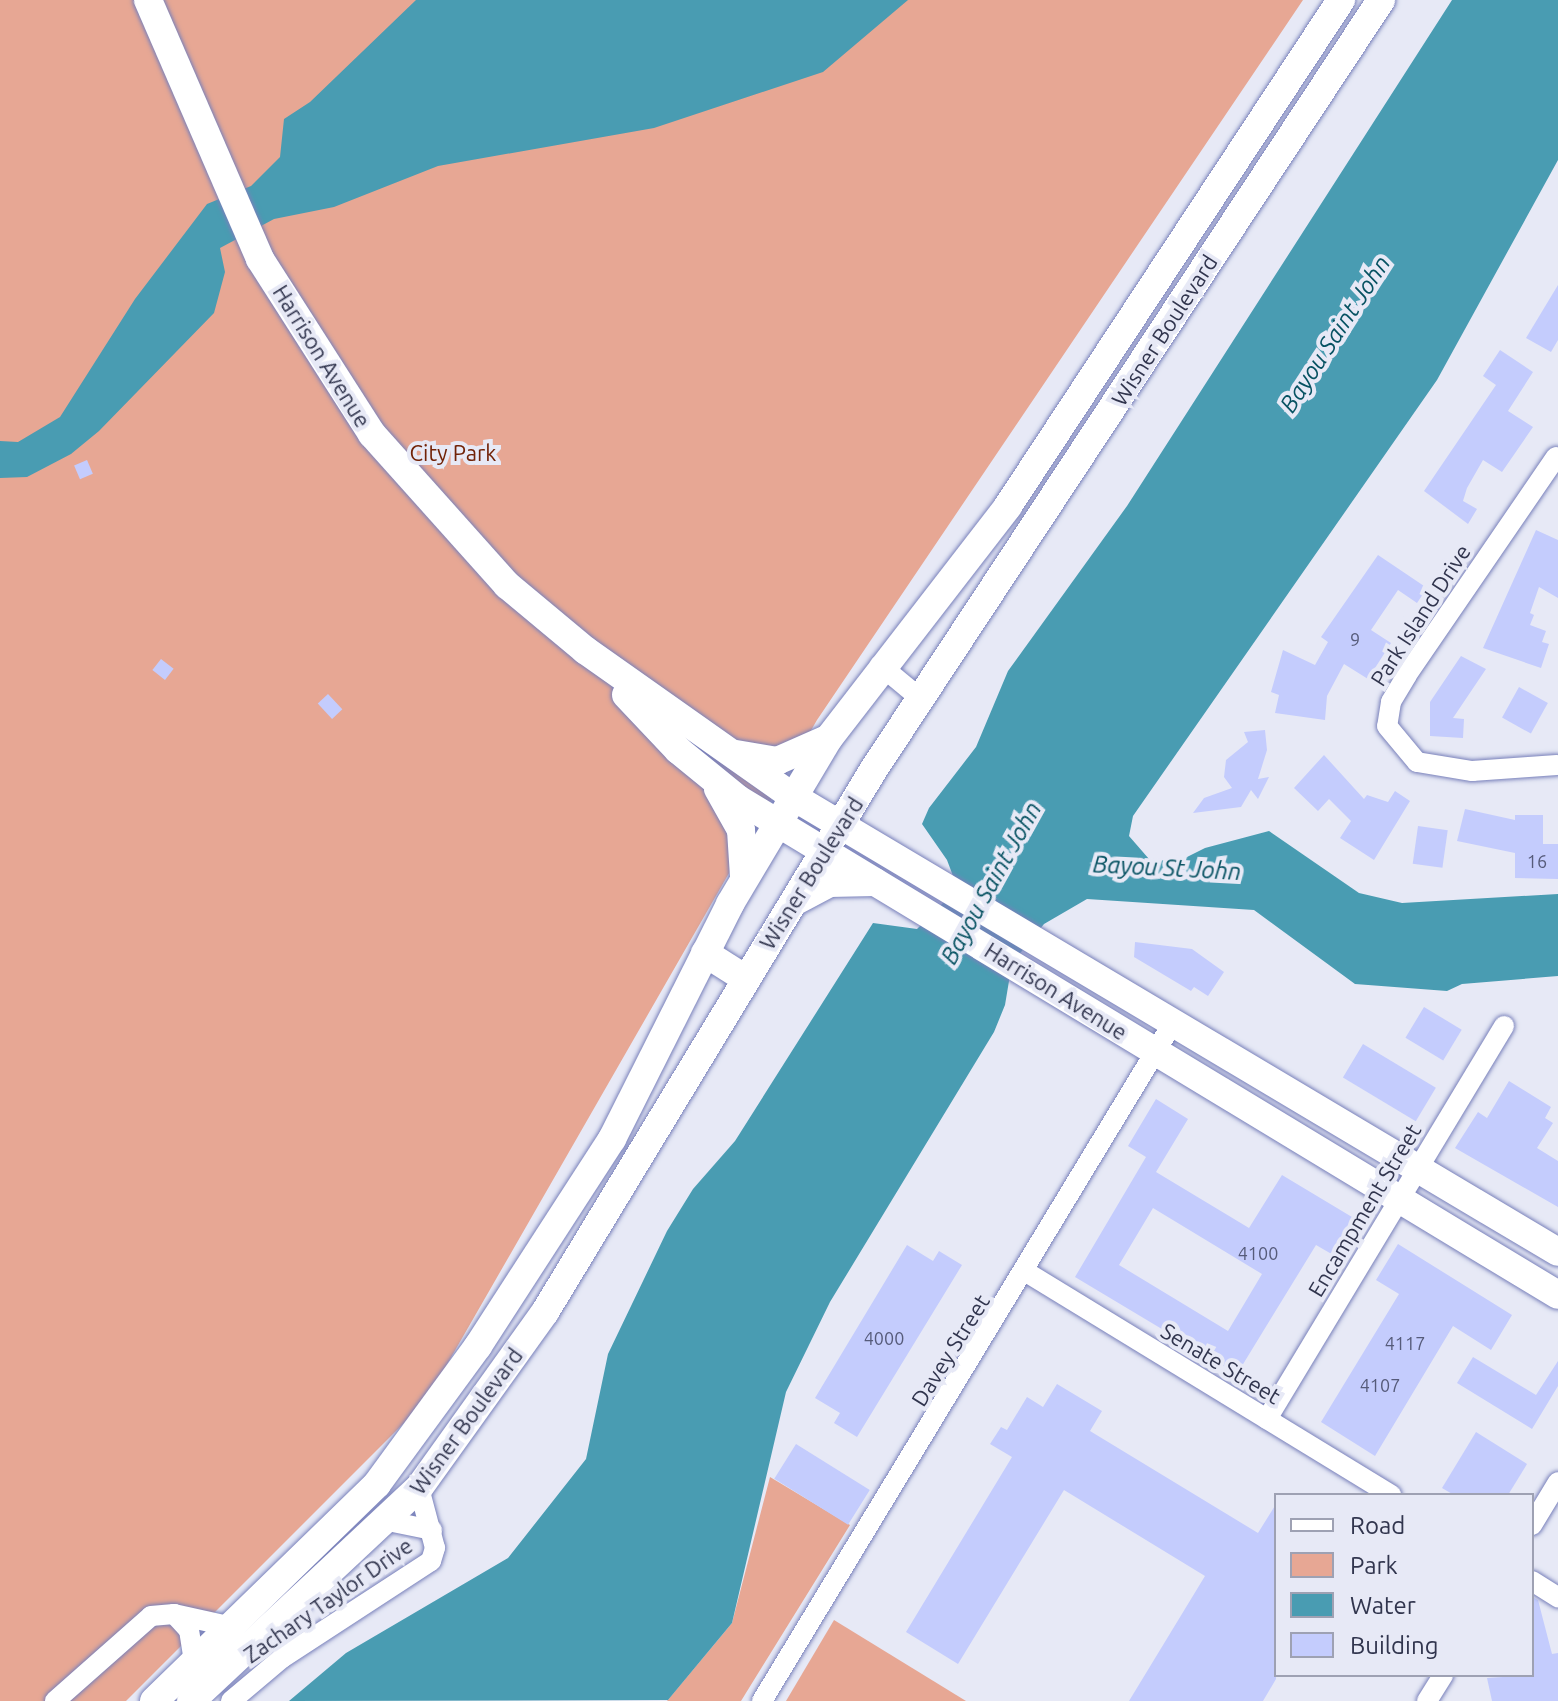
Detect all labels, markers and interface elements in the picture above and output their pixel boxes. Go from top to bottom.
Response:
street label: Wisner Boulevard [1105,250,1223,410]
water label: Bayou Saint John [1274,250,1396,418]
street label: Harrison Avenue [268,280,376,432]
park label: City Park [410,440,496,466]
street label: Park Island Drive [1364,539,1476,691]
house number: 9 [1350,628,1360,650]
street label: Wisner Boulevard [754,792,868,954]
water label: Bayou Saint John [935,797,1047,969]
water label: Bayou St John [1092,850,1242,886]
house number: 16 [1527,850,1547,872]
street label: Harrison Avenue [980,937,1132,1045]
street label: Encampment Street [1302,1119,1426,1301]
house number: 4100 [1238,1242,1278,1264]
street label: Davey Street [905,1289,995,1411]
street label: Senate Street [1156,1317,1286,1409]
house number: 4000 [864,1327,904,1349]
house number: 4117 [1385,1332,1425,1354]
street label: Wisner Boulevard [404,1343,528,1499]
house number: 4107 [1360,1374,1400,1396]
legend [1274,1493,1534,1677]
text: Road [1350,1512,1405,1539]
street label: Zachary Taylor Drive [239,1532,417,1668]
text: Park [1350,1552,1398,1579]
text: Water [1350,1592,1416,1619]
text: Building [1350,1632,1438,1659]

